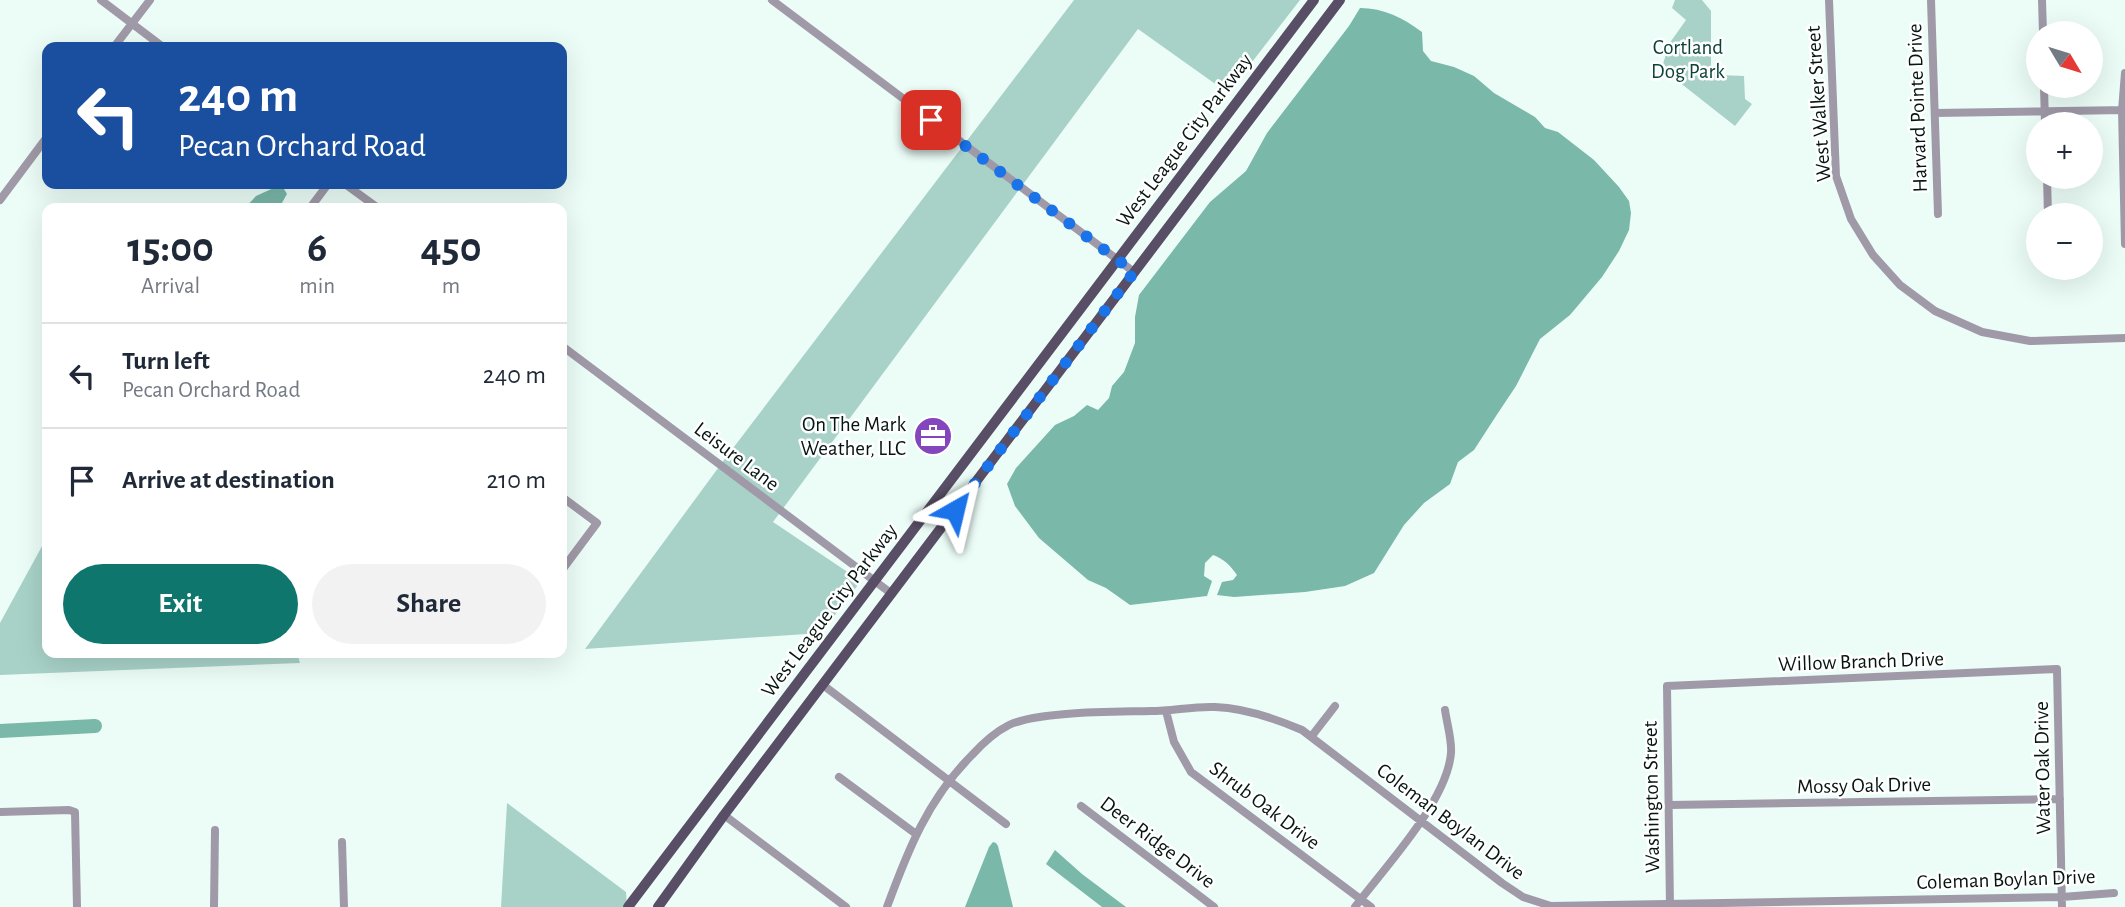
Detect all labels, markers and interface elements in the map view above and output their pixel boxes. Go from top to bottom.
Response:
north arrow [2026,21,2104,98]
map controls [2026,21,2103,280]
street label: Harvard Pointe Drive [1904,23,1931,193]
street label: West Walker Street [1803,25,1834,183]
park label: Cortland Dog Park [1651,37,1725,82]
street label: West League City Parkway [1113,50,1256,231]
icon: left [63,70,154,161]
text: 240 m [178,72,298,121]
pin [901,90,961,150]
icon: arrive [912,101,950,139]
button: + [2026,112,2103,189]
text: Pecan Orchard Road [178,130,426,162]
button: − [2026,203,2103,280]
text: 15:00 [127,227,214,269]
text: 6 [307,227,327,269]
text: 450 [420,227,482,269]
text: Arrival [141,275,200,298]
text: min [299,275,335,298]
text: m [442,275,460,298]
text: Turn left [122,348,210,374]
icon: left [63,357,101,395]
text: 240 m [483,362,546,388]
text: Pecan Orchard Road [122,379,300,402]
place label: On The Mark Weather, LLC [801,414,906,459]
office icon: On The Mark Weather, LLC [912,415,954,457]
street label: Leisure Lane [690,418,783,495]
icon: arrive [63,462,101,500]
text: Arrive at destination [122,467,335,493]
text: 210 m [486,467,546,493]
position arrow [918,473,992,547]
street label: West League City Parkway [758,520,901,701]
button: Exit [63,564,298,644]
button: Share [312,564,546,644]
street label: Willow Branch Drive [1778,648,1944,675]
street label: Water Oak Drive [2031,701,2054,835]
street label: Washington Street [1640,720,1663,873]
street label: Shrub Oak Drive [1206,757,1324,853]
street label: Coleman Boylan Drive [1373,759,1528,884]
street label: Mossy Oak Drive [1797,774,1931,797]
street label: Deer Ridge Drive [1096,793,1219,892]
street label: Coleman Boylan Drive [1916,866,2096,893]

